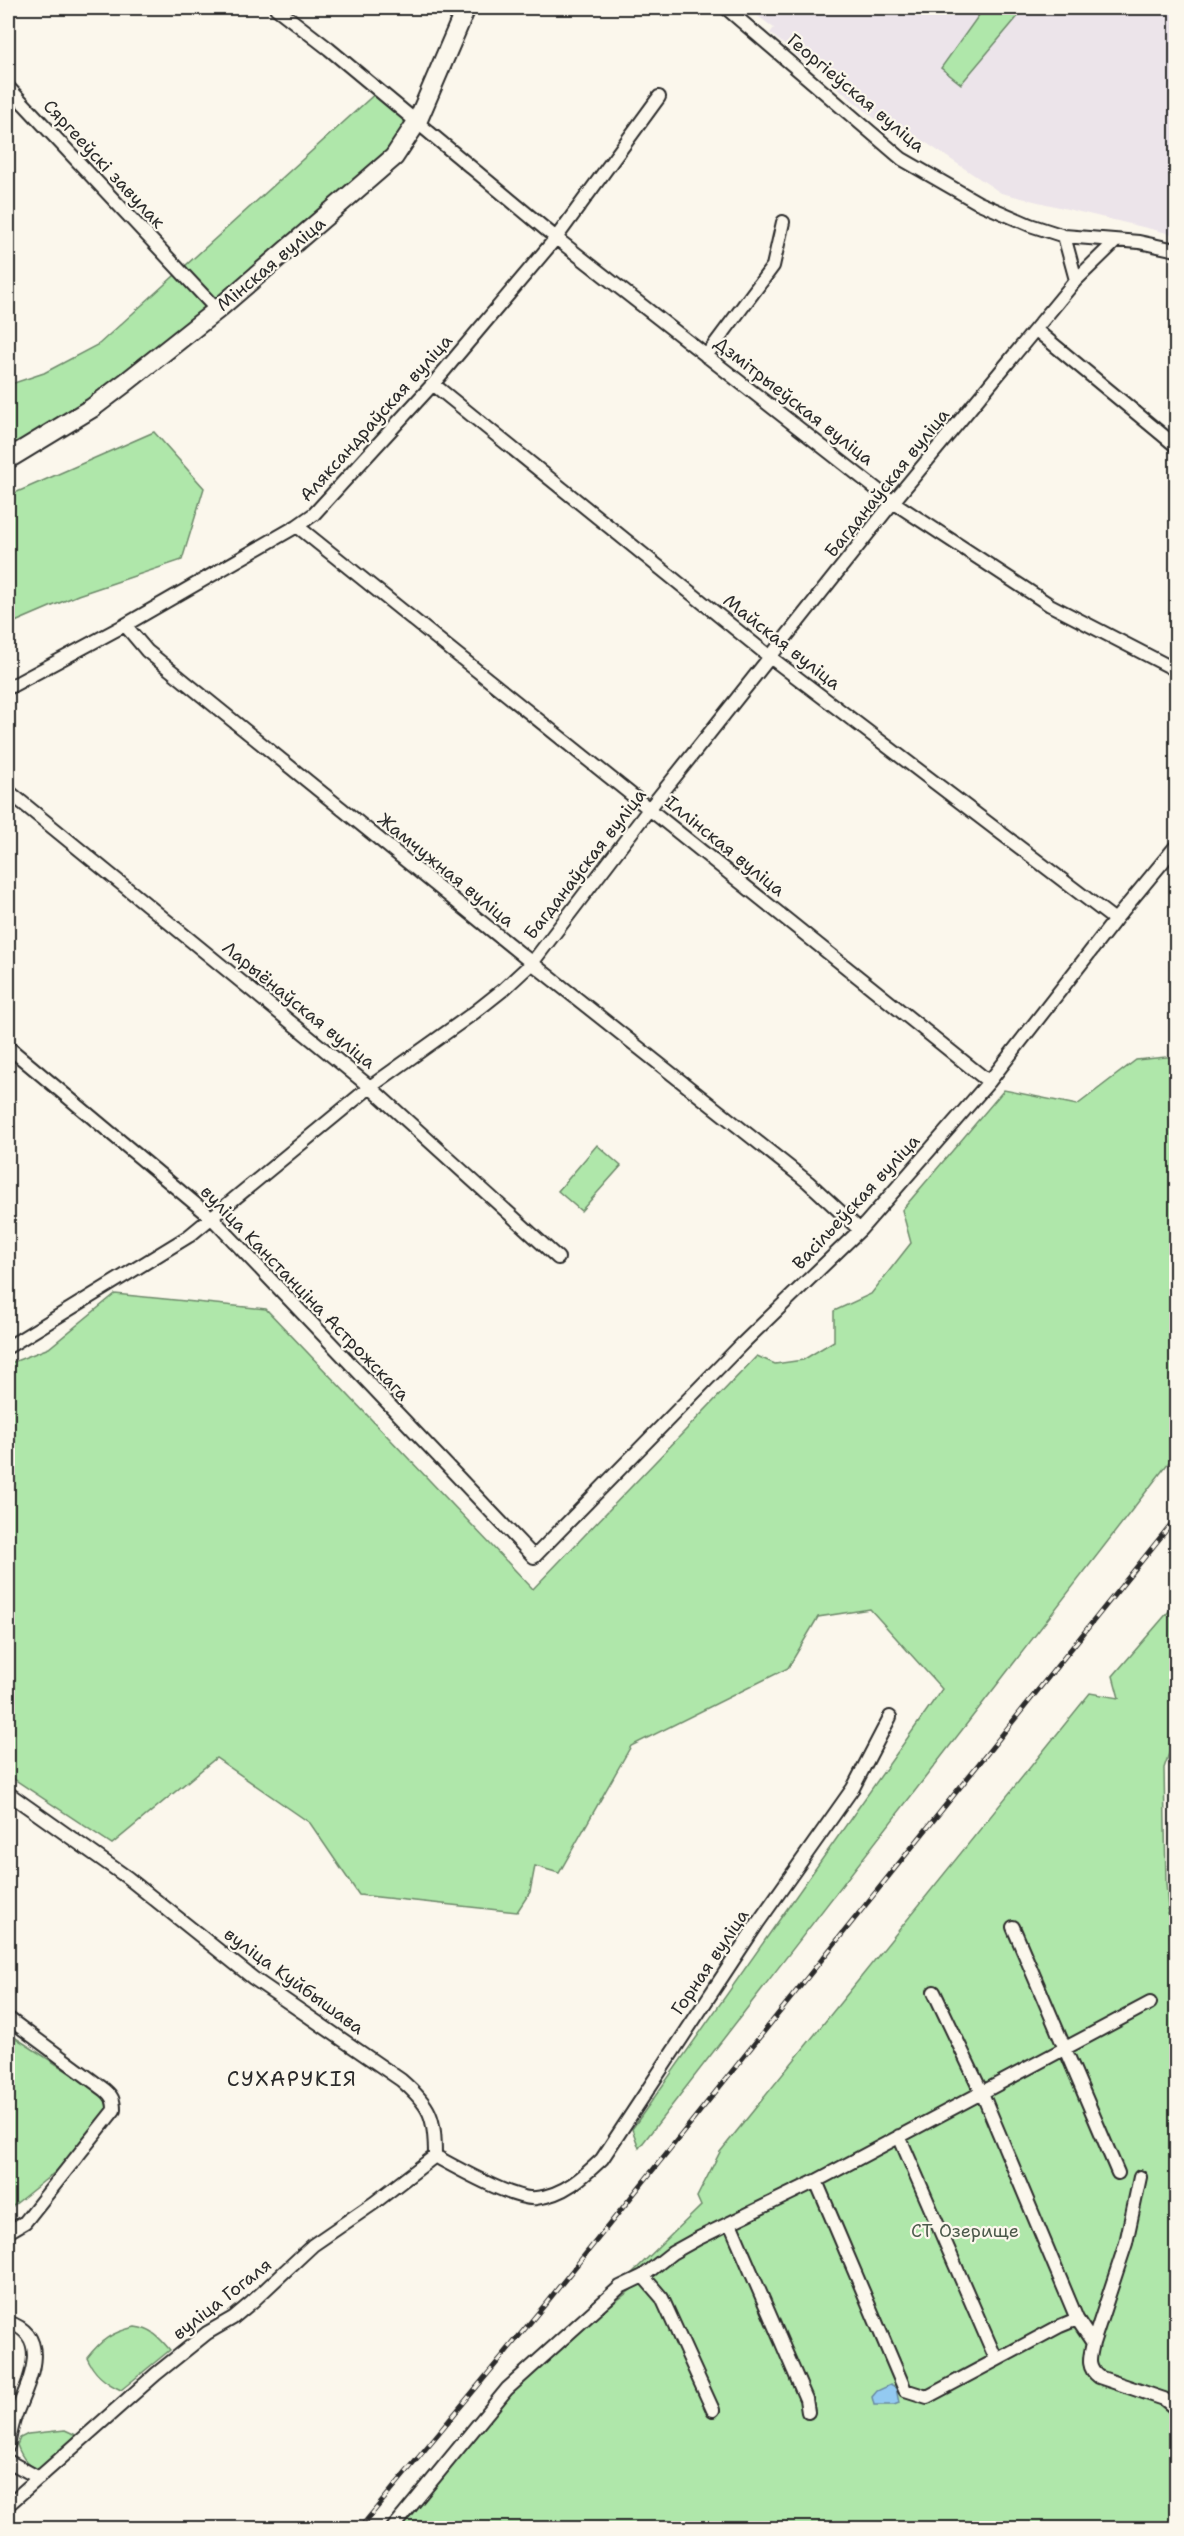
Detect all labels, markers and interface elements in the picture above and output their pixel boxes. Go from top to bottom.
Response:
street label: Георгіеўская вуліца [782,28,930,158]
street label: Сяргееўскі завулак [38,94,170,234]
street label: Мінская вуліца [211,211,331,317]
street label: Аляксандраўская вуліца [294,329,458,507]
street label: Дзмітрыеўская вуліца [709,331,879,471]
street label: Багданаўская вуліца [819,403,955,563]
street label: Майская вуліца [718,589,846,695]
street label: Багданаўская вуліца [518,784,652,944]
street label: Іллінская вуліца [660,790,790,902]
street label: Жамчужная вуліца [373,807,519,933]
street label: Ларыёнаўская вуліца [218,936,380,1074]
street label: Васільеўская вуліца [787,1129,925,1275]
street label: вуліца Канстанціна Астрожскага [195,1180,415,1406]
street label: Горная вуліца [666,1904,754,2020]
street label: вуліца Куйбышава [219,1922,369,2040]
district label: СУХАРУКІЯ [227,2065,357,2093]
park label: СТ Озерище [911,2219,1019,2243]
street label: вуліца Гогаля [168,2253,276,2345]

